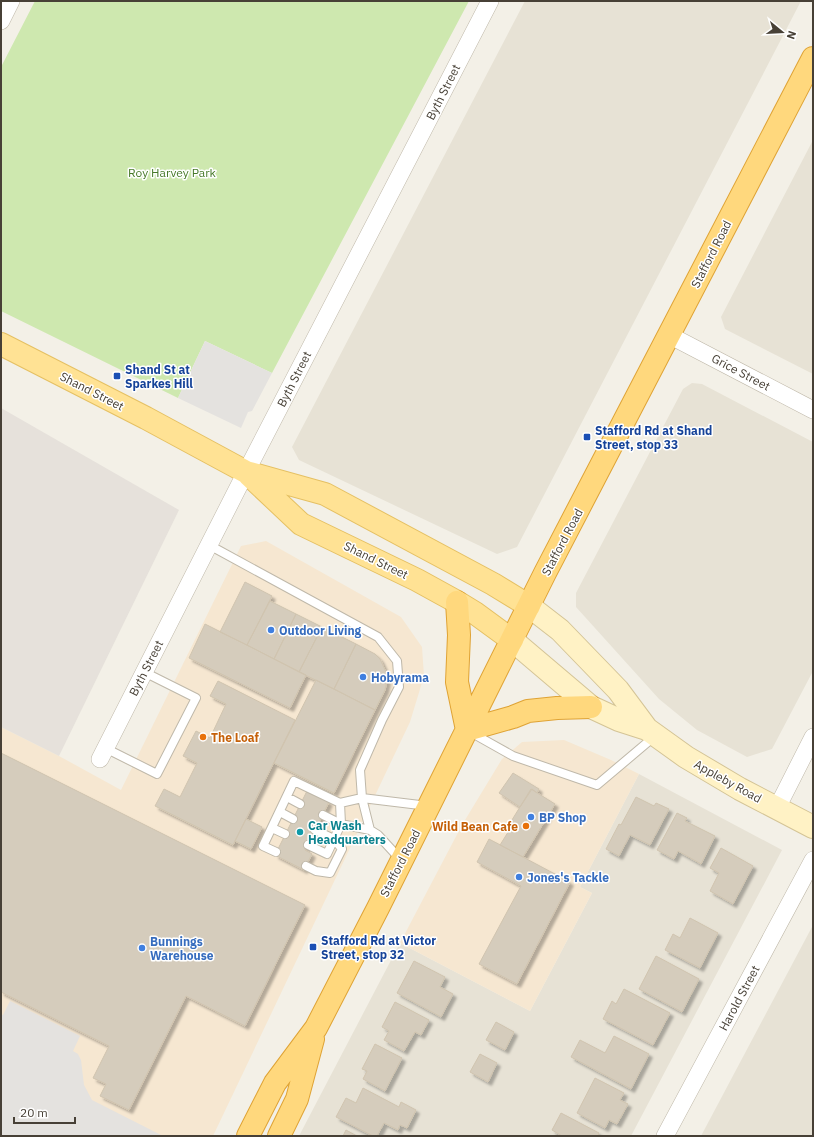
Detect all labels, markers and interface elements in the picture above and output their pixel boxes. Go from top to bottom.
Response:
north arrow [762,12,802,52]
text: N [784,29,799,41]
street label: Byth Street [423,62,463,122]
park label: Roy Harvey Park [128,165,217,180]
street label: Stafford Road [688,218,734,290]
street label: Byth Street [274,349,314,409]
street label: Grice Street [709,350,773,394]
place label: Shand St at Sparkes Hill [125,362,193,391]
street label: Shand Street [58,368,126,414]
marker: Shand St at Sparkes Hill [112,371,122,381]
place label: Stafford Rd at Shand Street, stop 33 [595,423,712,452]
marker: Stafford Rd at Shand Street, stop 33 [582,432,592,442]
street label: Stafford Road [538,506,586,578]
street label: Shand Street [341,538,411,582]
place label: Outdoor Living [279,623,362,638]
marker: Outdoor Living [266,625,276,635]
street label: Byth Street [126,638,166,698]
place label: Hobyrama [371,670,429,685]
marker: Hobyrama [358,672,368,682]
place label: The Loaf [211,730,260,745]
marker: The Loaf [198,732,208,742]
street label: Appleby Road [692,756,764,806]
place label: BP Shop [539,810,586,825]
marker: BP Shop [526,812,536,822]
place label: Car Wash Headquarters [308,818,386,847]
place label: Wild Bean Cafe [432,819,518,834]
marker: Wild Bean Cafe [521,821,531,831]
marker: Car Wash Headquarters [295,827,305,837]
street label: Stafford Road [377,827,423,899]
place label: Jones's Tackle [527,870,609,885]
marker: Jones's Tackle [514,872,524,882]
place label: Stafford Rd at Victor Street, stop 32 [321,933,436,962]
place label: Bunnings Warehouse [150,934,214,963]
marker: Stafford Rd at Victor Street, stop 32 [308,942,318,952]
marker: Bunnings Warehouse [137,943,147,953]
street label: Harold Street [715,963,763,1033]
scale bar [14,1099,75,1125]
text: 20 m [20,1105,48,1120]

